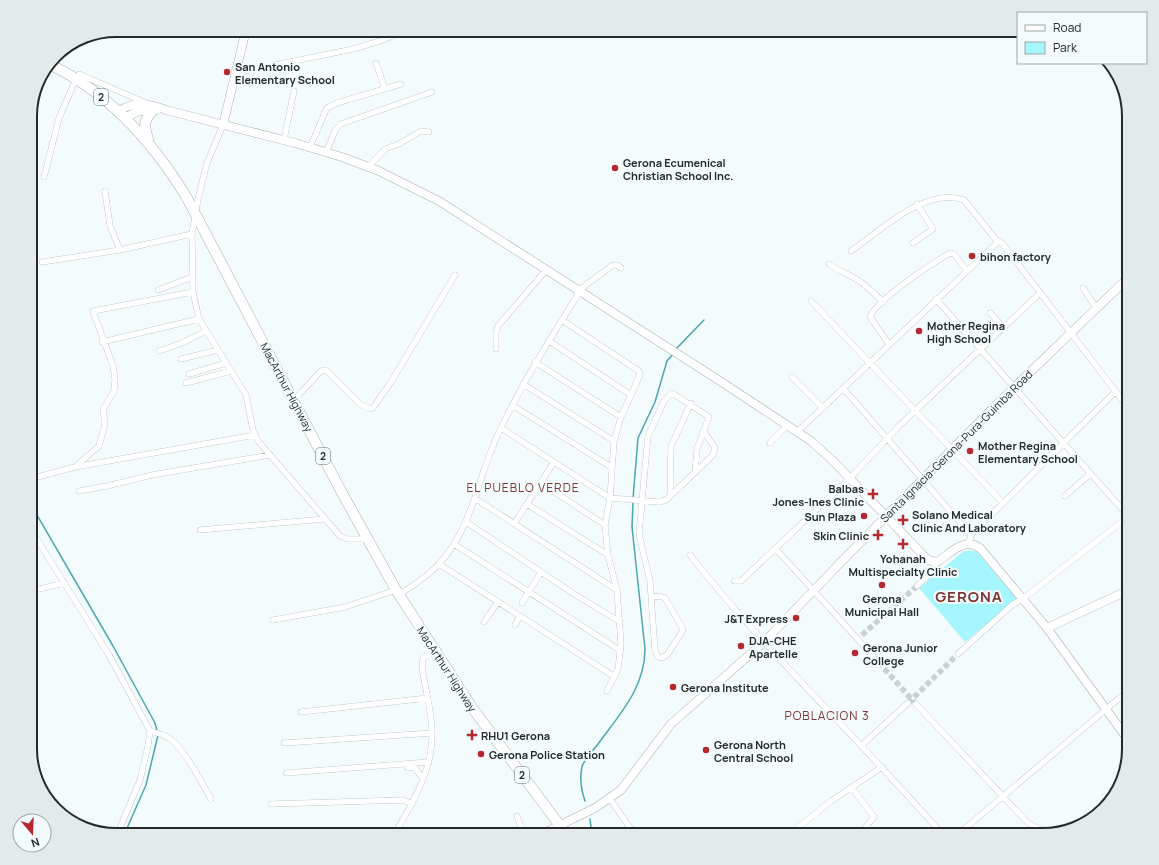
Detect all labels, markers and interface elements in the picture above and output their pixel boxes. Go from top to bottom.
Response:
legend [1017,12,1147,64]
text: Road [1053,19,1081,36]
text: Park [1053,39,1078,56]
place label: San Antonio Elementary School [235,59,335,87]
marker: San Antonio Elementary School [222,67,232,77]
road number: 2 [94,89,108,105]
place label: Gerona Ecumenical Christian School Inc. [623,155,733,183]
marker: Gerona Ecumenical Christian School Inc. [610,163,620,173]
place label: bihon factory [980,249,1052,264]
marker: bihon factory [967,251,977,261]
place label: Mother Regina High School [927,318,1005,346]
marker: Mother Regina High School [914,326,924,336]
street label: MacArthur Highway [257,340,317,434]
street label: Santa Ignacia-Gerona-Pura-Guimba Road [877,367,1035,525]
place label: Mother Regina Elementary School [978,438,1078,466]
marker: Mother Regina Elementary School [965,446,975,456]
road number: 2 [316,448,330,464]
district label: EL PUEBLO VERDE [466,479,580,496]
place label: Balbas Jones-Ines Clinic [772,481,864,509]
marker: Balbas Jones-Ines Clinic [867,488,879,500]
place label: Solano Medical Clinic And Laboratory [912,507,1027,535]
place label: Sun Plaza [804,509,856,524]
marker: Sun Plaza [859,511,869,521]
marker: Solano Medical Clinic And Laboratory [897,514,909,526]
place label: Skin Clinic [813,528,869,543]
marker: Skin Clinic [872,529,884,541]
marker: Yohanah Multispecialty Clinic [897,538,909,550]
place label: Yohanah Multispecialty Clinic [849,551,957,579]
marker: Gerona Municipal Hall [877,580,887,590]
district label: GERONA [935,586,1003,607]
place label: Gerona Municipal Hall [845,591,919,619]
place label: J&T Express [724,611,788,626]
marker: J&T Express [791,613,801,623]
street label: MacArthur Highway [414,623,480,715]
place label: DJA-CHE Apartelle [749,633,798,661]
place label: Gerona Junior College [863,640,938,668]
marker: DJA-CHE Apartelle [736,641,746,651]
marker: Gerona Junior College [850,648,860,658]
place label: Gerona Institute [681,680,769,695]
marker: Gerona Institute [668,682,678,692]
district label: POBLACION 3 [784,707,870,724]
place label: RHU1 Gerona [481,728,550,743]
marker: RHU1 Gerona [466,729,478,741]
place label: Gerona North Central School [714,737,793,765]
marker: Gerona North Central School [701,745,711,755]
place label: Gerona Police Station [489,747,605,762]
marker: Gerona Police Station [476,749,486,759]
road number: 2 [515,767,529,783]
north arrow [12,813,52,853]
text: N [29,835,42,851]

